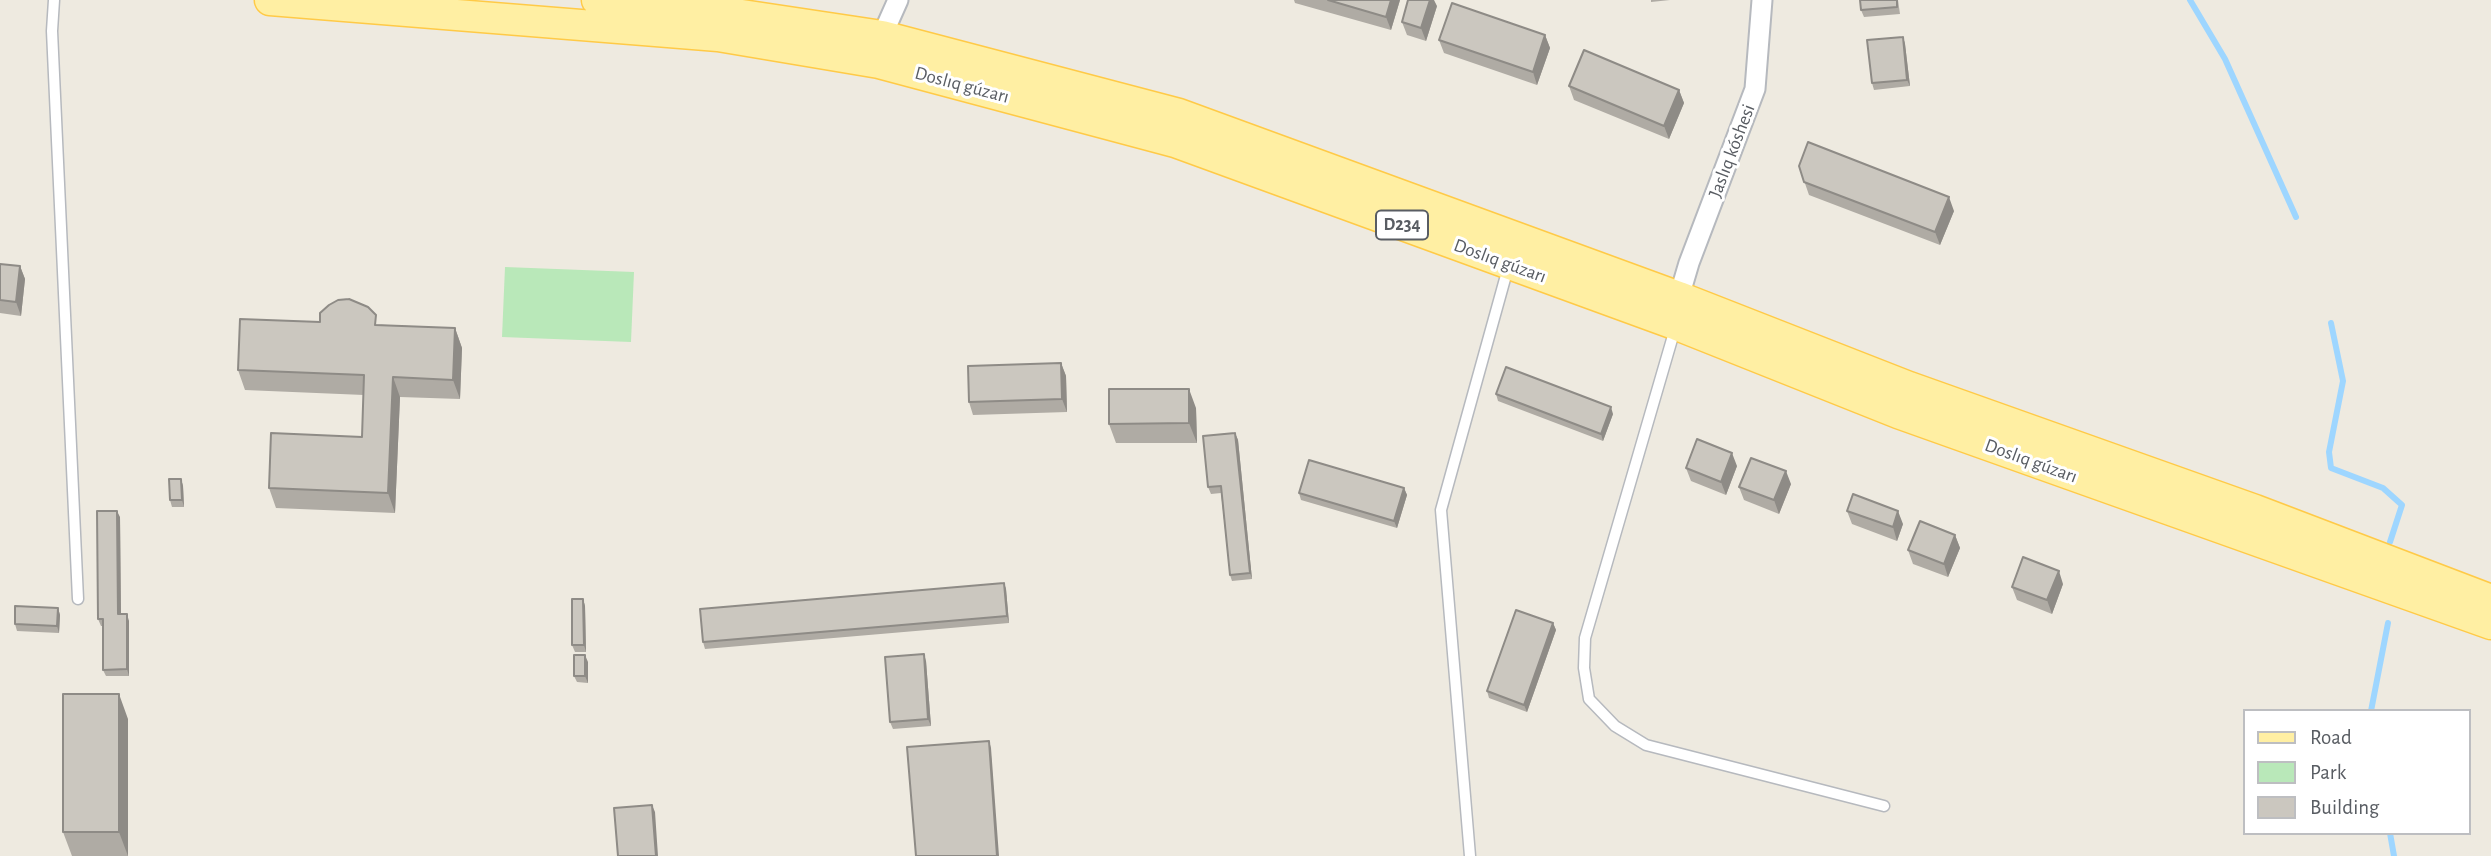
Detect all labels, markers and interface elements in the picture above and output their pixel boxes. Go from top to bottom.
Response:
street label: Doslıq gúzarı [912,61,1012,109]
street label: Jaslıq kóshesi [1704,101,1760,201]
road number: D234 [1376,210,1428,240]
street label: Doslıq gúzarı [1451,234,1549,288]
street label: Doslıq gúzarı [1982,434,2080,488]
legend [2242,709,2470,835]
text: Road [2310,727,2352,748]
text: Park [2310,762,2346,783]
text: Building [2310,797,2379,818]

